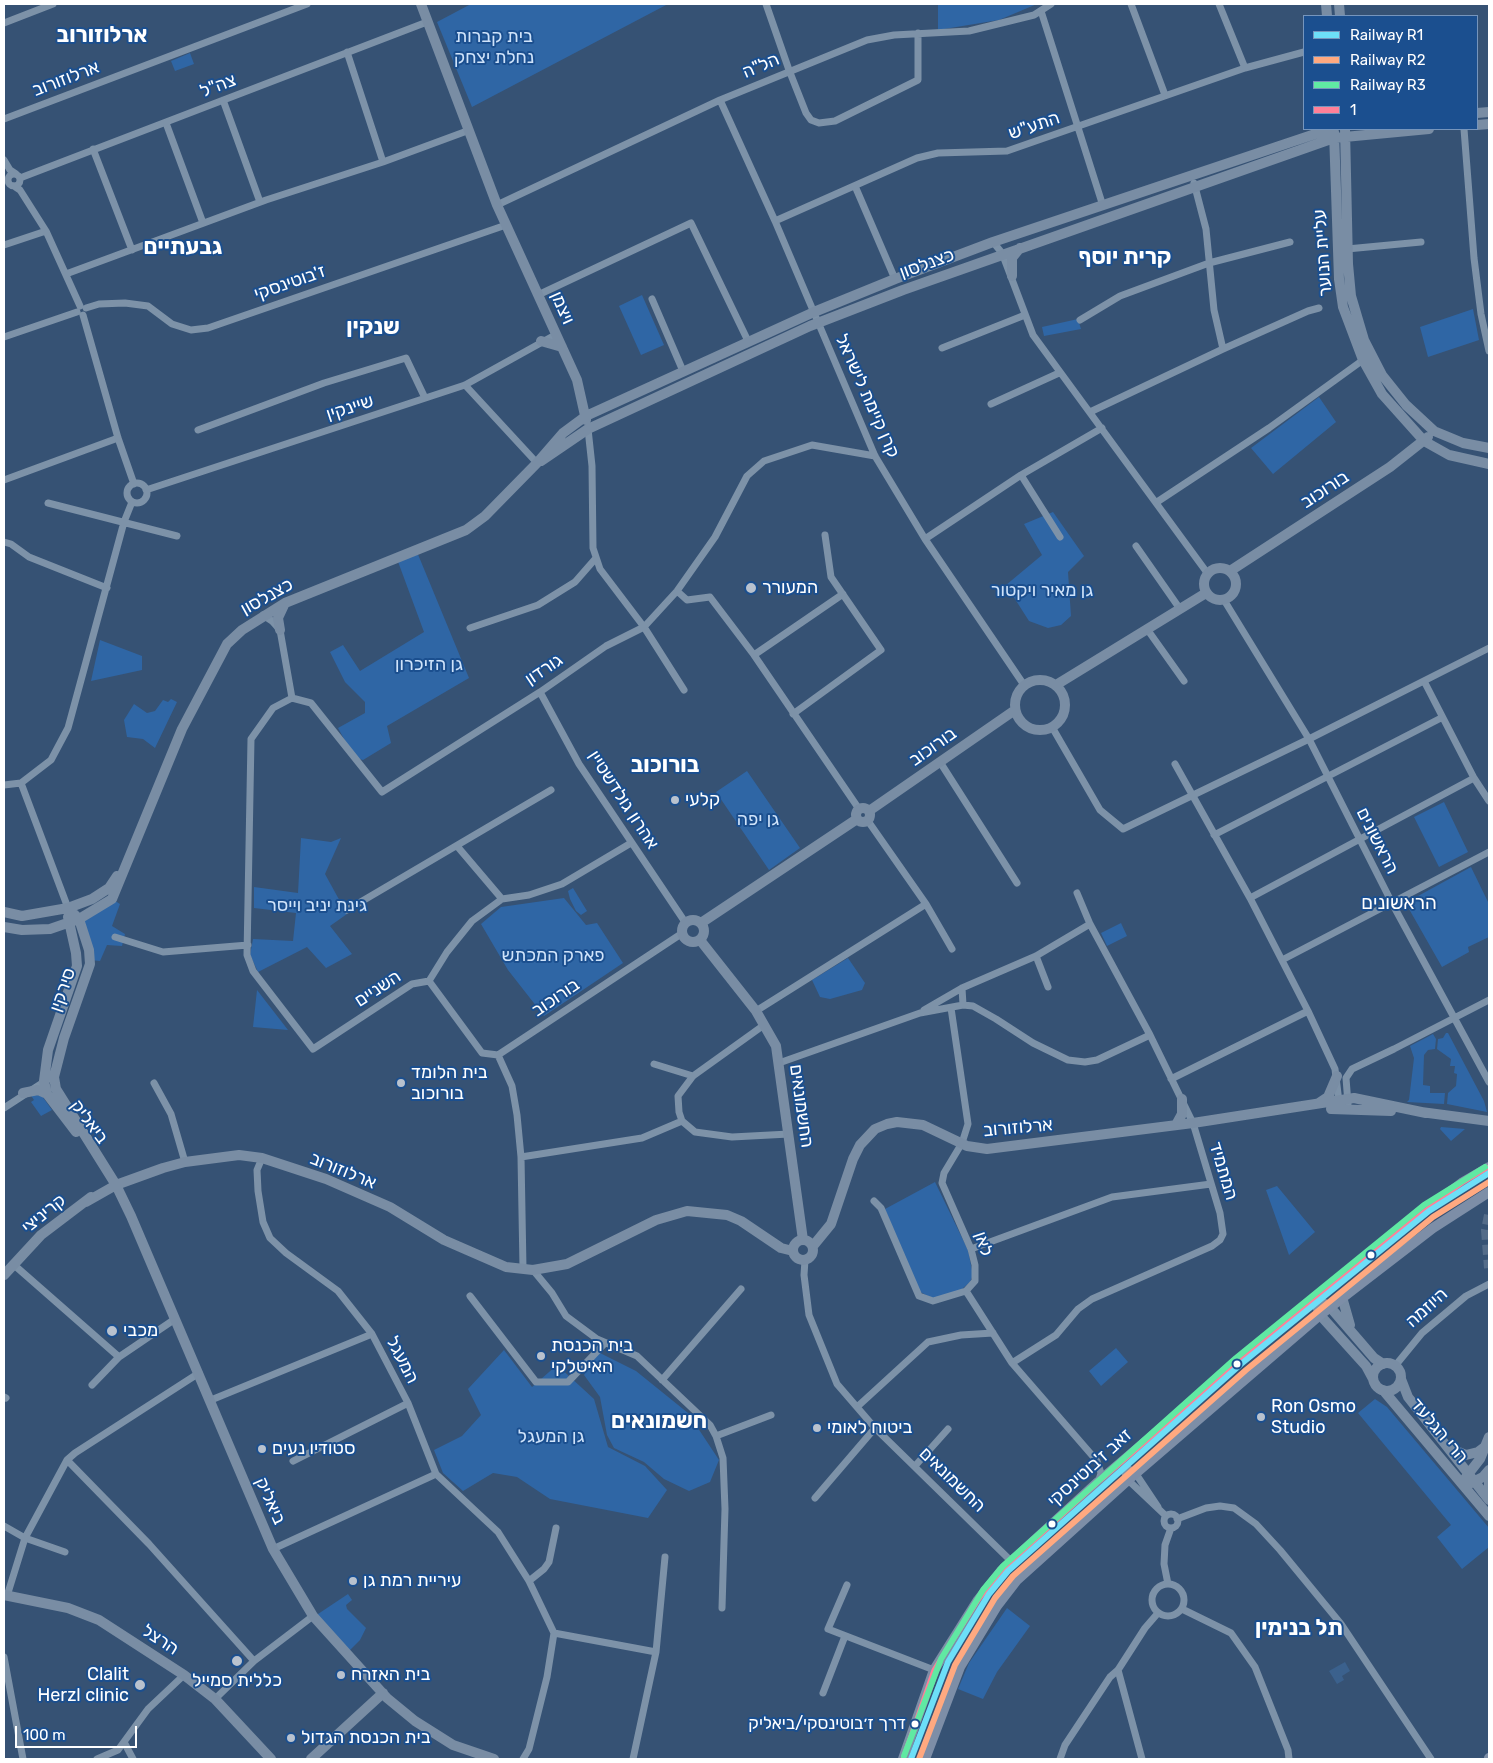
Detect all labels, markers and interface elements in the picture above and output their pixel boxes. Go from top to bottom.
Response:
legend [1303,15,1478,130]
district label: ארלוזורוב [57,23,147,49]
park label: בית קברות נחלת יצחק [454,26,534,68]
text: Railway R1 [1350,26,1423,44]
street label: הל"ה [739,49,783,83]
text: Railway R2 [1350,51,1425,69]
street label: ארלוזורוב [30,56,102,102]
street label: צה"ל [197,69,239,103]
text: Railway R3 [1350,76,1426,94]
text: 1 [1350,101,1356,119]
street label: התע"ש [1005,107,1063,145]
street label: עליית הנוער [1309,209,1337,297]
district label: גבעתיים [144,235,222,261]
street label: כצנלסון [897,244,957,284]
district label: קרית יוסף [1079,245,1171,271]
street label: ז'בוטינסקי [251,261,329,305]
street label: ויצמן [545,288,579,328]
district label: שנקין [346,315,400,341]
street label: קרן קיימת לישראל [830,331,904,461]
street label: שיינקין [324,390,376,426]
street label: בורוכוב [1297,467,1353,513]
street label: כצנלסון [237,574,297,620]
place label: המעורר [762,577,818,599]
park label: גן מאיר ויקטור [991,580,1093,602]
marker: המעורר [744,581,758,595]
street label: גורדון [521,650,567,690]
park label: גן הזיכרון [395,654,463,676]
street label: בורוכוב [905,723,961,771]
street label: אהרון גולדשטיין [583,746,663,854]
district label: בורוכוב [631,753,699,779]
place label: קלעי [685,789,720,811]
marker: קלעי [669,794,681,806]
street label: הראשונים [1351,804,1403,878]
park label: גן יפה [737,809,779,831]
district label: הראשונים [1361,893,1437,915]
park label: גינת יניב וייסר [267,895,367,917]
park label: פארק המכתש [501,945,605,967]
street label: סירקין [45,965,81,1015]
street label: השניים [351,966,405,1012]
street label: בורוכוב [528,974,584,1022]
place label: בית הלומד בורוכוב [411,1062,488,1104]
street label: החשמונאים [784,1063,818,1149]
marker: בית הלומד בורוכוב [395,1077,407,1089]
street label: ביאליק [65,1096,113,1148]
street label: ארלוזורוב [982,1114,1054,1142]
street label: המתמיד [1204,1139,1242,1203]
street label: ארלוזורוב [307,1148,379,1194]
street label: קריניצי [18,1190,70,1238]
street label: לאן [969,1229,997,1259]
unlabelled marker [1366,1250,1376,1260]
street label: היוזמה [1402,1284,1452,1332]
place label: מכבי [123,1320,158,1342]
marker: מכבי [105,1324,119,1338]
street label: המעגל [381,1333,423,1387]
place label: בית הכנסת האיטלקי [551,1335,633,1378]
marker: בית הכנסת האיטלקי [535,1350,547,1362]
unlabelled marker [1232,1359,1242,1369]
street label: הרי הגלעד [1406,1394,1472,1468]
place label: Ron Osmo Studio [1271,1396,1356,1438]
district label: חשמונאים [611,1409,707,1435]
marker: Ron Osmo Studio [1255,1411,1267,1423]
place label: ביטוח לאומי [827,1417,912,1439]
marker: ביטוח לאומי [811,1422,823,1434]
street label: זאב ז'בוטינסקי [1043,1424,1137,1512]
park label: גן המעגל [517,1426,585,1448]
place label: סטודיו נעים [272,1438,355,1460]
marker: סטודיו נעים [256,1443,268,1455]
street label: החשמונאים [914,1443,990,1517]
street label: ביאליק [250,1474,290,1528]
unlabelled marker [1047,1519,1057,1529]
place label: עיריית רמת גן [363,1570,461,1592]
marker: עיריית רמת גן [347,1575,359,1587]
district label: תל בנימין [1255,1616,1343,1642]
street label: הרצל [137,1620,183,1660]
marker: כללית סמייל [230,1654,244,1668]
place label: Clalit Herzl clinic [37,1664,129,1706]
place label: בית האזרח [351,1664,430,1686]
marker: בית האזרח [335,1669,347,1681]
place label: כללית סמייל [192,1670,282,1692]
marker: Clalit Herzl clinic [133,1678,147,1692]
place label: דרך ז׳בוטינסקי/ביאליק [748,1714,906,1734]
scale bar [18,1716,140,1748]
marker: דרך ז׳בוטינסקי/ביאליק [910,1719,920,1729]
text: 100 m [23,1726,65,1744]
place label: בית הכנסת הגדול [301,1727,430,1749]
marker: בית הכנסת הגדול [285,1732,297,1744]

